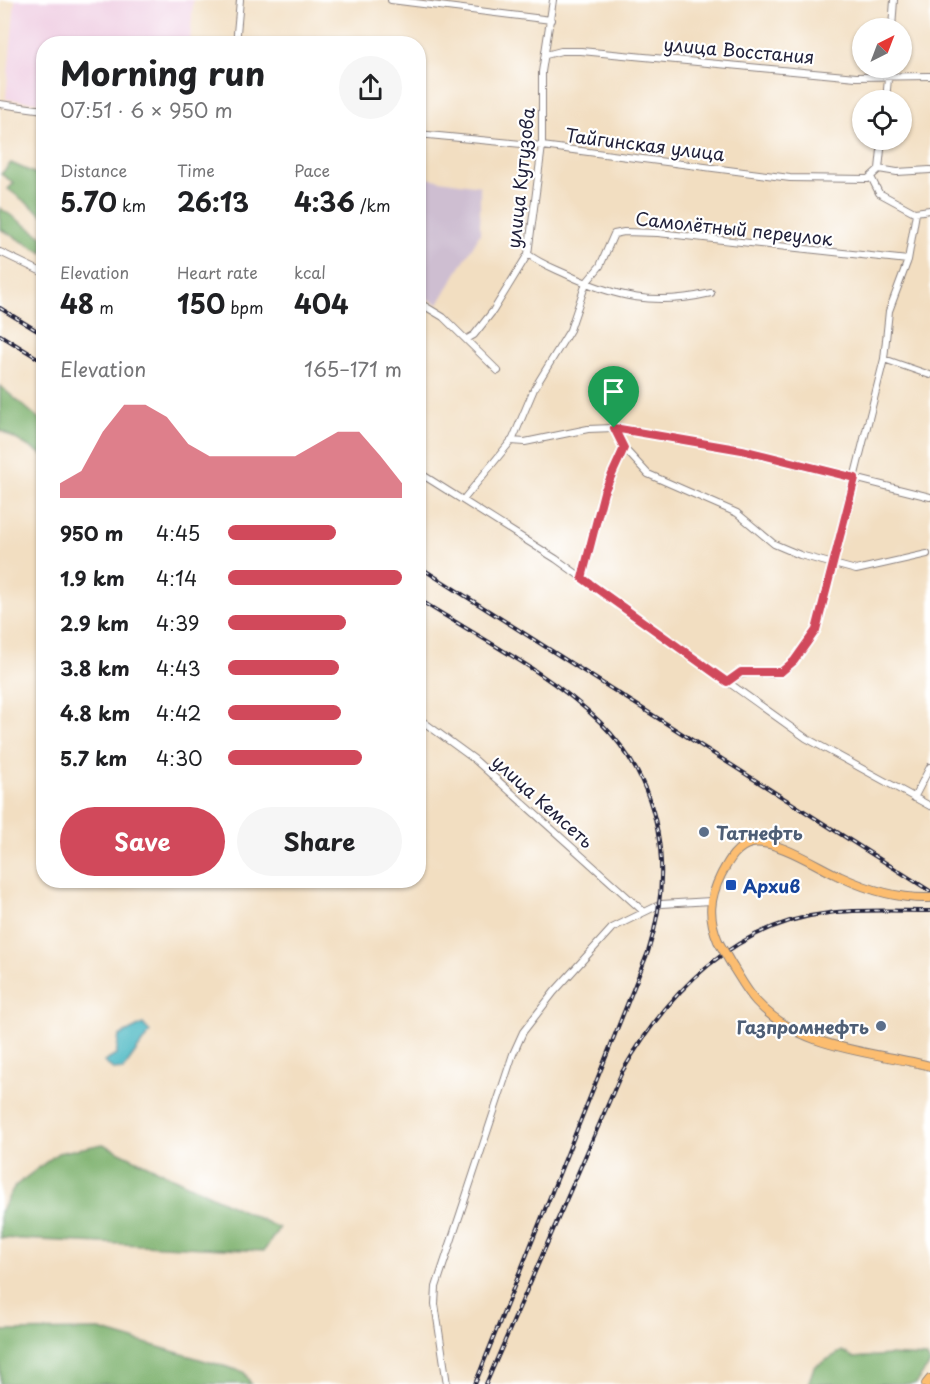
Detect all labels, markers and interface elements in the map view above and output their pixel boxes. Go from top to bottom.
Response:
north arrow [852,18,912,78]
map controls [852,18,912,150]
street label: улица Восстания [663,30,815,70]
text: Morning run [60,47,265,97]
button: share [339,56,402,119]
button: locate [852,90,912,150]
text: 07:51 · 6 × 950 m [60,95,233,125]
street label: улица Кутузова [499,105,541,250]
street label: Тайгинская улица [564,121,727,167]
text: Distance [60,158,127,182]
text: Time [177,158,215,182]
text: Pace [294,158,330,182]
text: 5.70 [60,182,117,221]
text: 26:13 [177,182,249,221]
text: 4:36 [294,182,355,221]
text: km [117,193,146,217]
text: /km [355,193,391,217]
street label: Самолётный переулок [634,204,834,252]
text: Elevation [60,260,129,284]
text: Heart rate [177,260,258,284]
text: kcal [294,260,326,284]
text: 48 [60,284,94,323]
text: 150 [177,284,225,323]
text: 404 [294,284,349,323]
text: m [94,295,114,319]
text: bpm [225,295,264,319]
text: Elevation [60,354,146,384]
text: 165–171 m [304,354,402,384]
pin [588,366,639,428]
icon: arrive [597,375,630,408]
text: 950 m [60,518,123,548]
text: 4:45 [156,518,200,548]
text: 1.9 km [60,563,125,593]
text: 4:14 [156,563,197,593]
text: 2.9 km [60,608,129,638]
text: 4:39 [156,608,199,638]
text: 3.8 km [60,653,130,683]
text: 4:43 [156,653,201,683]
text: 4.8 km [60,698,130,728]
text: 4:42 [156,698,201,728]
text: 5.7 km [60,743,127,773]
text: 4:30 [156,743,203,773]
street label: улица Кемсеть [486,748,600,854]
button: Save [60,807,225,876]
button: Share [237,807,402,876]
place label: Татнефть [716,819,803,846]
marker: Татнефть [697,825,711,839]
place label: Архив [743,872,800,899]
marker: Архив [724,878,738,892]
place label: Газпромнефть [737,1013,869,1040]
marker: Газпромнефть [874,1019,888,1033]

